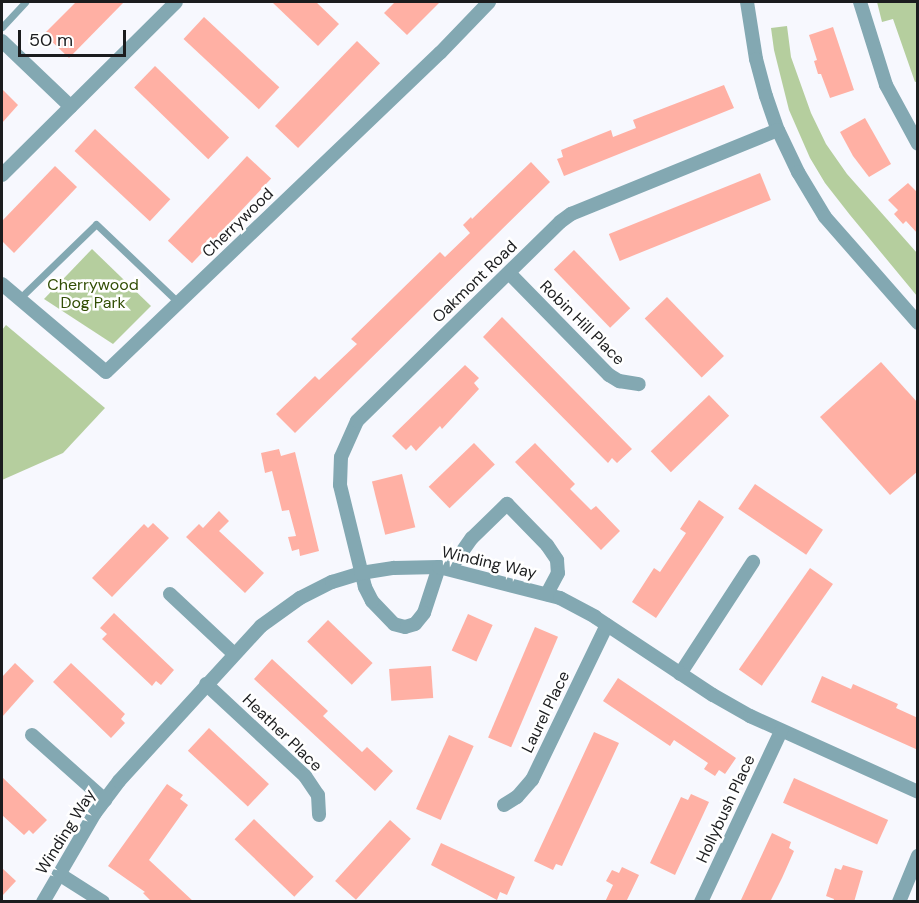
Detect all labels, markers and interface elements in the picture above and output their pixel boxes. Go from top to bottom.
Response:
scale bar [21,18,129,56]
text: 50 m [29,28,73,52]
street label: Cherrywood [198,184,278,262]
street label: Oakmont Road [429,237,521,327]
park label: Cherrywood Dog Park [47,275,139,313]
street label: Robin Hill Place [536,277,628,369]
street label: Winding Way [440,543,538,583]
street label: Laurel Place [518,668,574,756]
street label: Heather Place [238,690,326,776]
street label: Hollybush Place [693,752,759,866]
street label: Winding Way [32,786,100,878]

